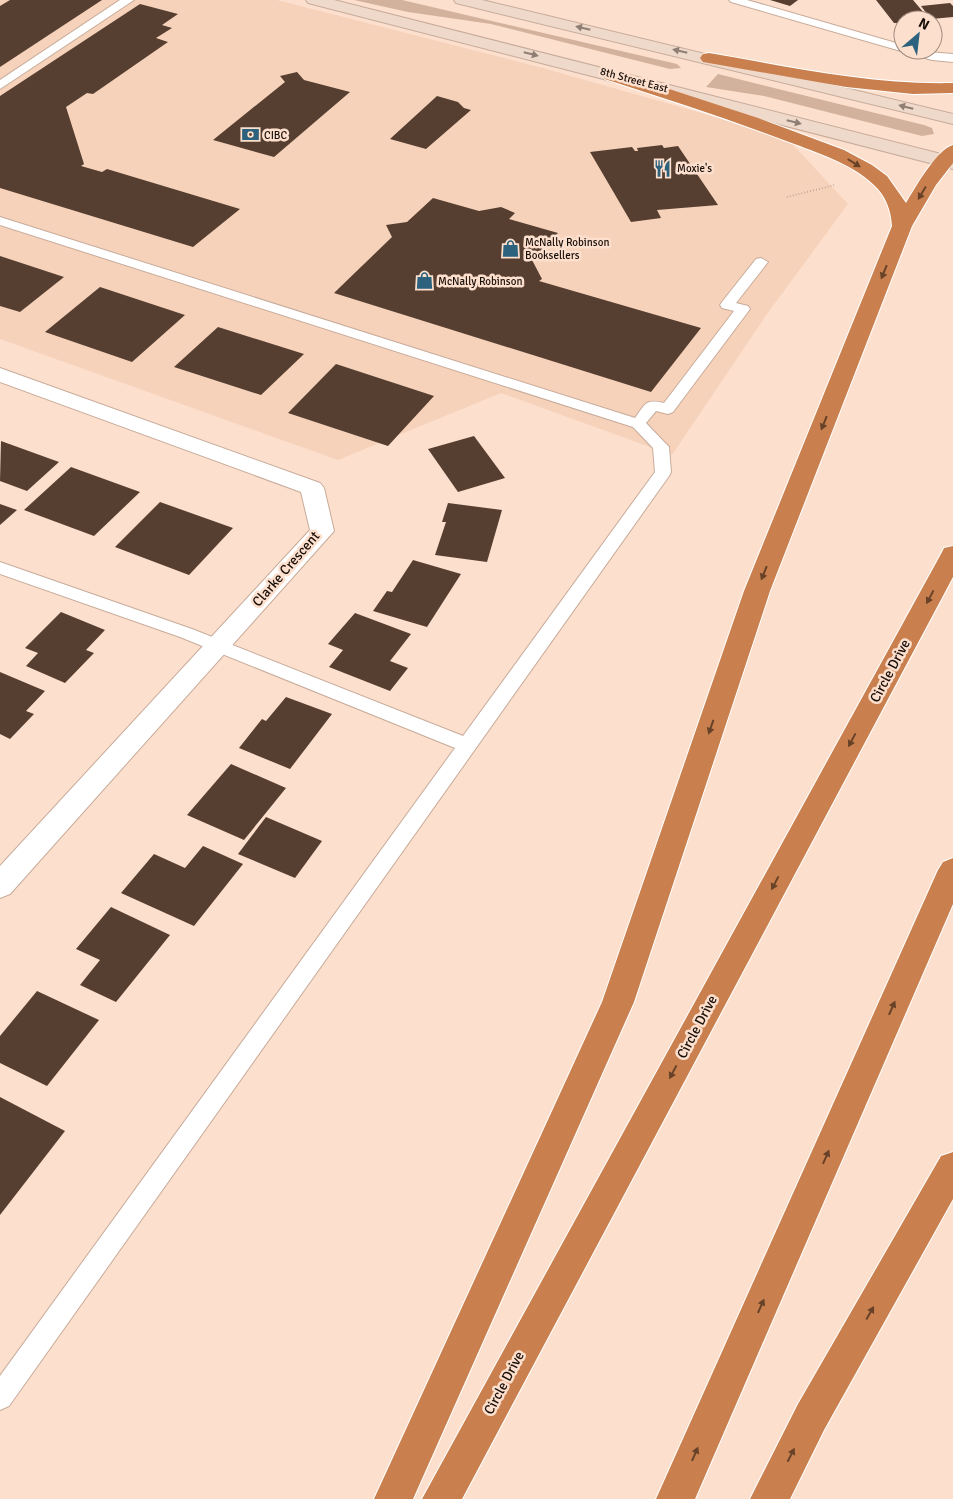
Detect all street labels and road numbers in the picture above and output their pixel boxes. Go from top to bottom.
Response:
street label: 8th Street East [599,65,669,95]
street label: Clarke Crescent [249,528,323,610]
street label: Circle Drive [866,636,914,706]
street label: Circle Drive [673,992,721,1062]
street label: Circle Drive [480,1348,528,1418]

